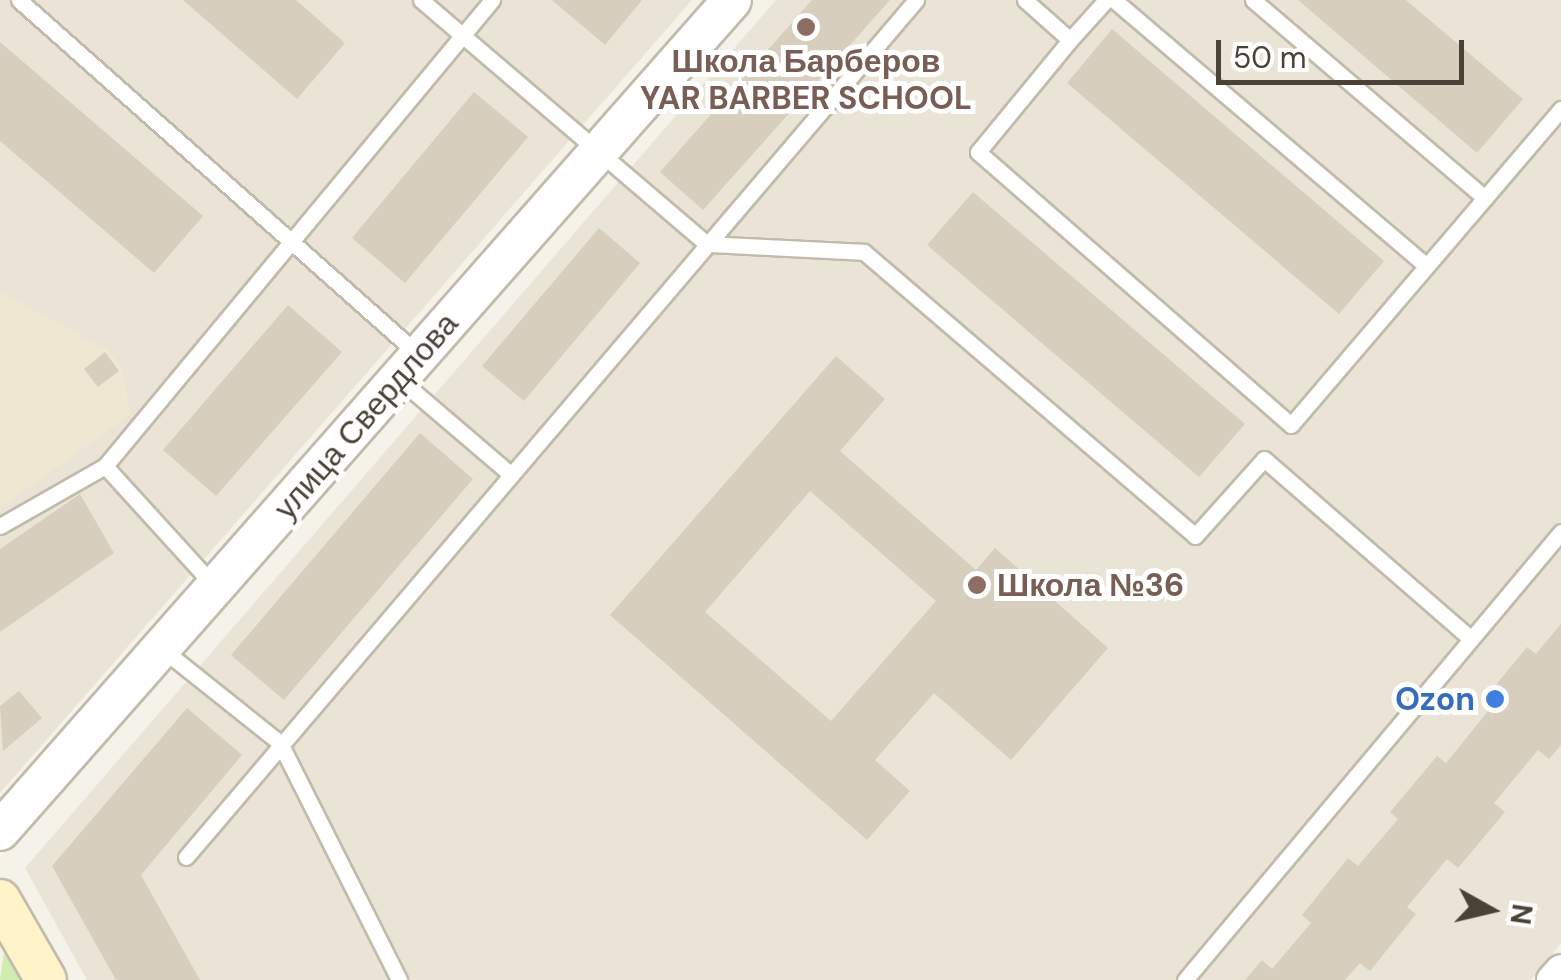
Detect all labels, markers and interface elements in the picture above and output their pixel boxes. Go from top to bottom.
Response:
marker: Школа Барберов YAR BARBER SCHOOL [795,16,817,38]
scale bar [1221,20,1468,82]
text: 50 m [1233,38,1307,77]
place label: Школа Барберов YAR BARBER SCHOOL [640,43,972,118]
street label: улица Свердлова [266,305,466,527]
place label: Школа №36 [997,566,1184,604]
marker: Школа №36 [966,574,988,596]
place label: Ozon [1395,680,1475,718]
marker: Ozon [1484,688,1506,710]
north arrow [1441,860,1541,960]
text: N [1501,902,1541,927]

